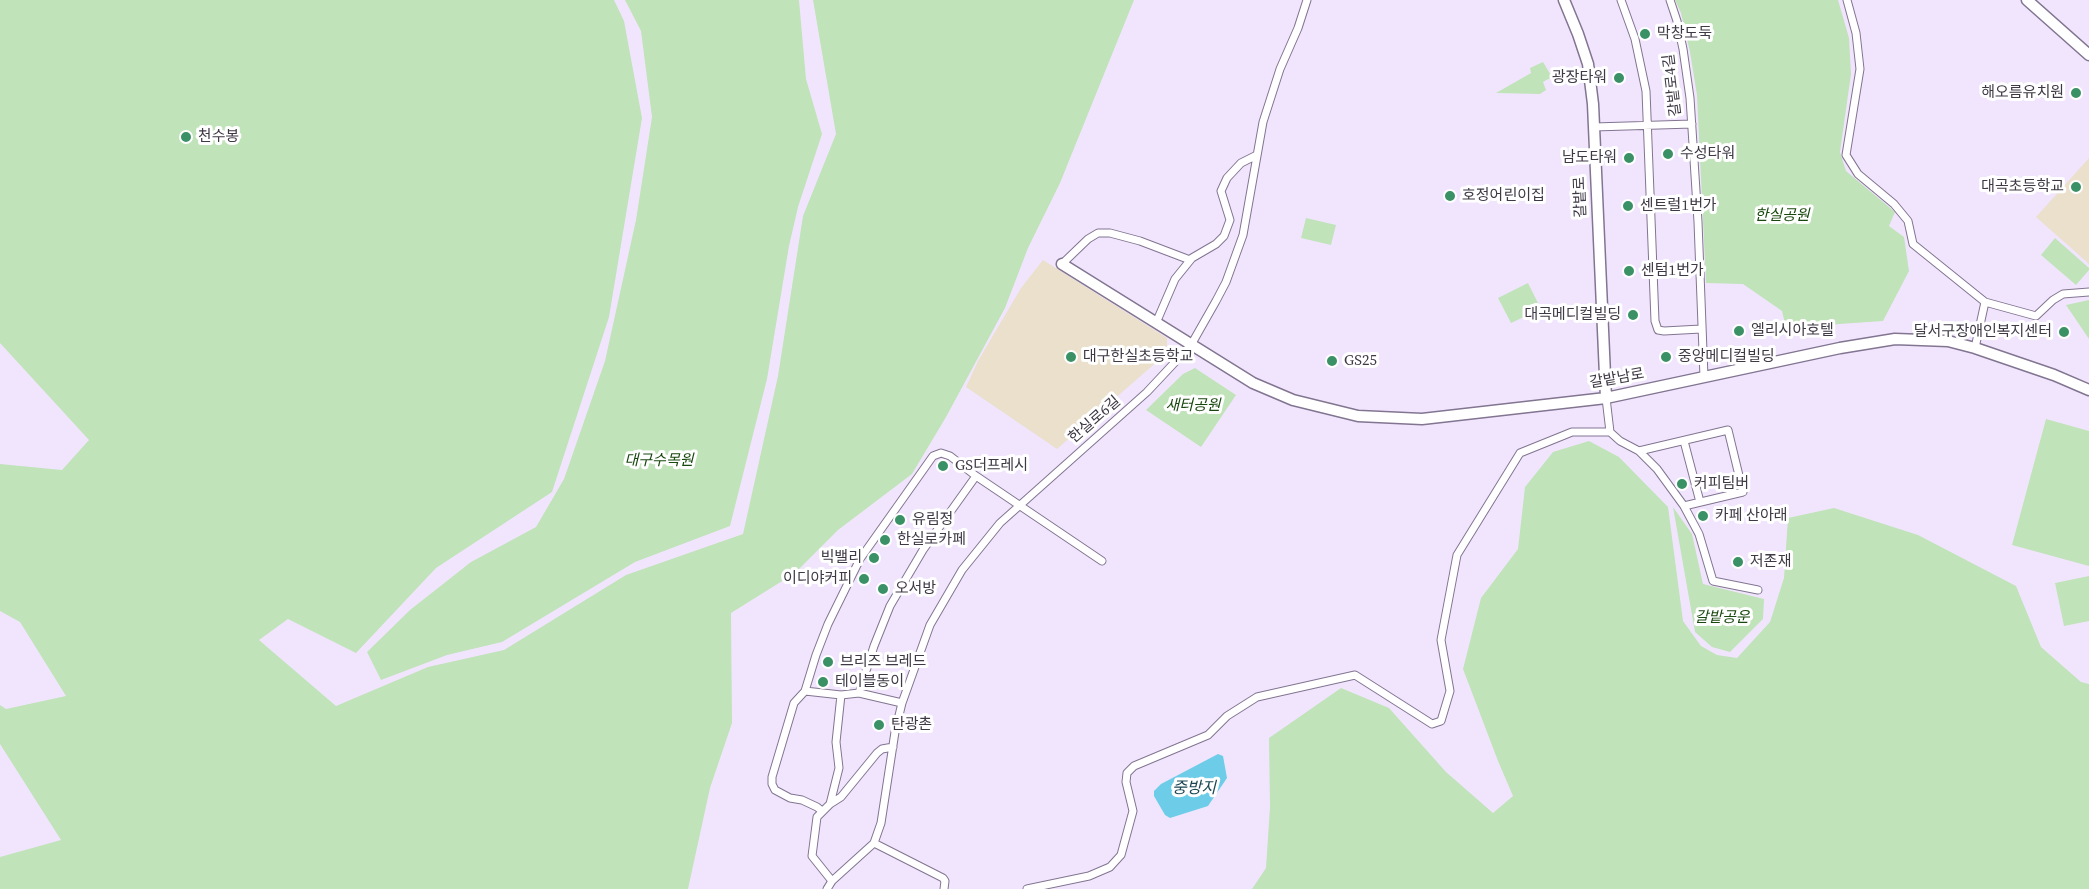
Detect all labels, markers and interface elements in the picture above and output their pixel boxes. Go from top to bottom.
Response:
place label: 막창도둑 [1657,25,1712,43]
marker: 막창도둑 [1638,27,1652,41]
street label: 갈밭로4길 [1660,53,1686,117]
place label: 광장타워 [1552,69,1607,87]
marker: 광장타워 [1612,71,1626,85]
place label: 해오름유치원 [1981,84,2064,102]
marker: 해오름유치원 [2069,86,2083,100]
place label: 천수봉 [198,128,239,146]
marker: 천수봉 [179,130,193,144]
place label: 수성타워 [1680,145,1735,163]
marker: 수성타워 [1661,147,1675,161]
place label: 남도타워 [1562,149,1617,167]
marker: 남도타워 [1622,151,1636,165]
street label: 갈밭로 [1571,176,1591,218]
place label: 대곡초등학교 [1981,178,2064,196]
marker: 대곡초등학교 [2069,180,2083,194]
place label: 호정어린이집 [1462,187,1545,205]
marker: 호정어린이집 [1443,189,1457,203]
place label: 센트럴1번가 [1640,197,1716,215]
marker: 센트럴1번가 [1621,199,1635,213]
park label: 한실공원 [1754,207,1810,225]
place label: 센텀1번가 [1641,262,1704,280]
marker: 센텀1번가 [1622,264,1636,278]
place label: 대곡메디컬빌딩 [1524,306,1621,324]
marker: 대곡메디컬빌딩 [1626,308,1640,322]
place label: 엘리시아호텔 [1751,322,1834,340]
place label: 달서구장애인복지센터 [1914,323,2052,341]
marker: 엘리시아호텔 [1732,324,1746,338]
marker: 달서구장애인복지센터 [2057,325,2071,339]
place label: 대구한실초등학교 [1083,348,1193,366]
place label: 중앙메디컬빌딩 [1678,348,1775,366]
marker: 대구한실초등학교 [1064,350,1078,364]
marker: 중앙메디컬빌딩 [1659,350,1673,364]
place label: GS25 [1344,352,1377,370]
marker: GS25 [1325,354,1339,368]
street label: 갈밭남로 [1588,365,1646,393]
street label: 한실로6길 [1065,393,1125,447]
park label: 새터공원 [1165,397,1221,415]
park label: 대구수목원 [625,452,693,470]
place label: GS더프레시 [955,457,1028,475]
marker: GS더프레시 [936,459,950,473]
place label: 커피팀버 [1694,475,1749,493]
marker: 커피팀버 [1675,477,1689,491]
place label: 카페 산아래 [1715,507,1787,525]
marker: 카페 산아래 [1696,509,1710,523]
place label: 유림정 [912,511,953,529]
marker: 유림정 [893,513,907,527]
place label: 한실로카페 [897,531,966,549]
marker: 한실로카페 [878,533,892,547]
place label: 빅밸리 [821,549,862,567]
marker: 빅밸리 [867,551,881,565]
place label: 저존재 [1750,553,1791,571]
marker: 저존재 [1731,555,1745,569]
place label: 이디야커피 [783,570,852,588]
marker: 이디야커피 [857,572,871,586]
place label: 오서방 [895,580,936,598]
marker: 오서방 [876,582,890,596]
park label: 갈밭공운 [1694,609,1750,627]
place label: 브리즈 브레드 [840,653,926,671]
marker: 브리즈 브레드 [821,655,835,669]
place label: 테이블동이 [835,673,904,691]
marker: 테이블동이 [816,675,830,689]
place label: 탄광촌 [891,716,932,734]
marker: 탄광촌 [872,718,886,732]
water label: 중방지 [1172,779,1216,799]

